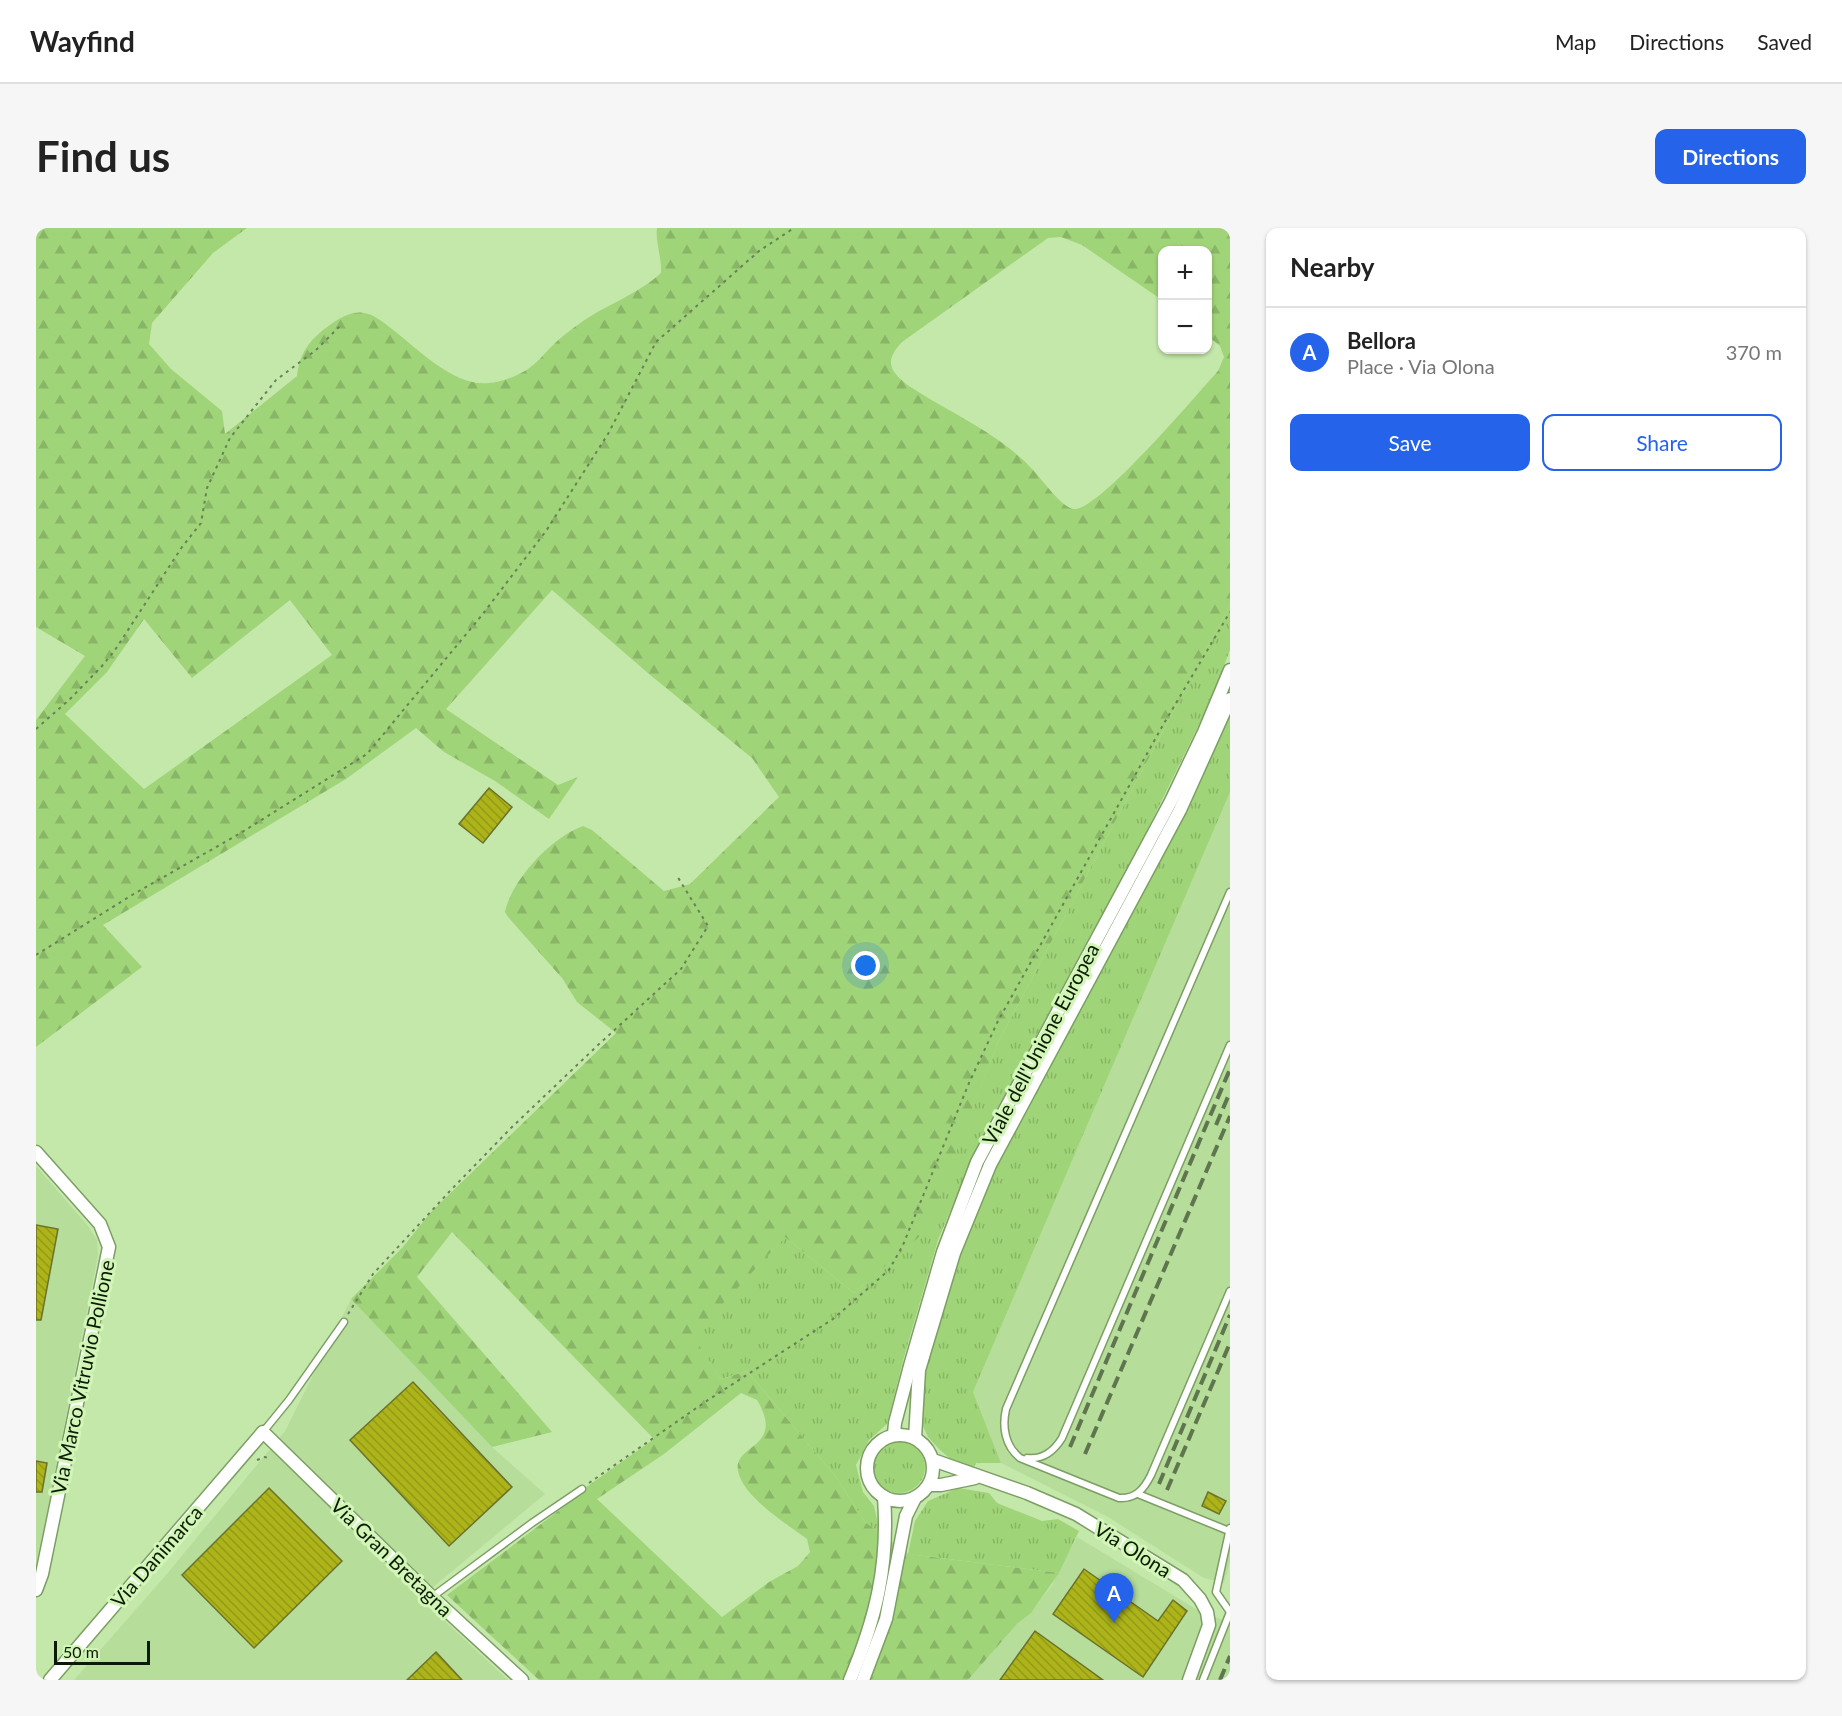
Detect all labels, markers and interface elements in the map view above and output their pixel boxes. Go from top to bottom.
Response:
text: Wayfind [30,24,135,58]
text: Map [1555,29,1596,54]
text: Directions [1629,29,1724,54]
text: Saved [1757,29,1812,54]
button: Directions [1655,129,1806,184]
text: Find us [36,131,170,181]
map controls [1158,246,1212,354]
button: + [1158,246,1212,300]
text: Nearby [1290,251,1375,283]
button: − [1158,300,1212,354]
text: Bellora [1347,327,1416,354]
text: A [1303,340,1316,364]
text: 370 m [1726,340,1782,364]
text: Place · Via Olona [1347,354,1495,378]
button: Save [1290,414,1530,471]
button: Share [1542,414,1782,471]
street label: Viale dell'Unione Europea [977,939,1103,1149]
your location [851,951,880,980]
street label: Via Marco Vitruvio Pollione [45,1258,119,1496]
street label: Via Gran Bretagna [326,1493,458,1621]
street label: Via Danimarca [105,1500,207,1612]
street label: Via Olona [1090,1516,1176,1582]
pin: A [1094,1574,1134,1623]
scale bar [54,1638,150,1666]
text: 50 m [63,1642,99,1661]

